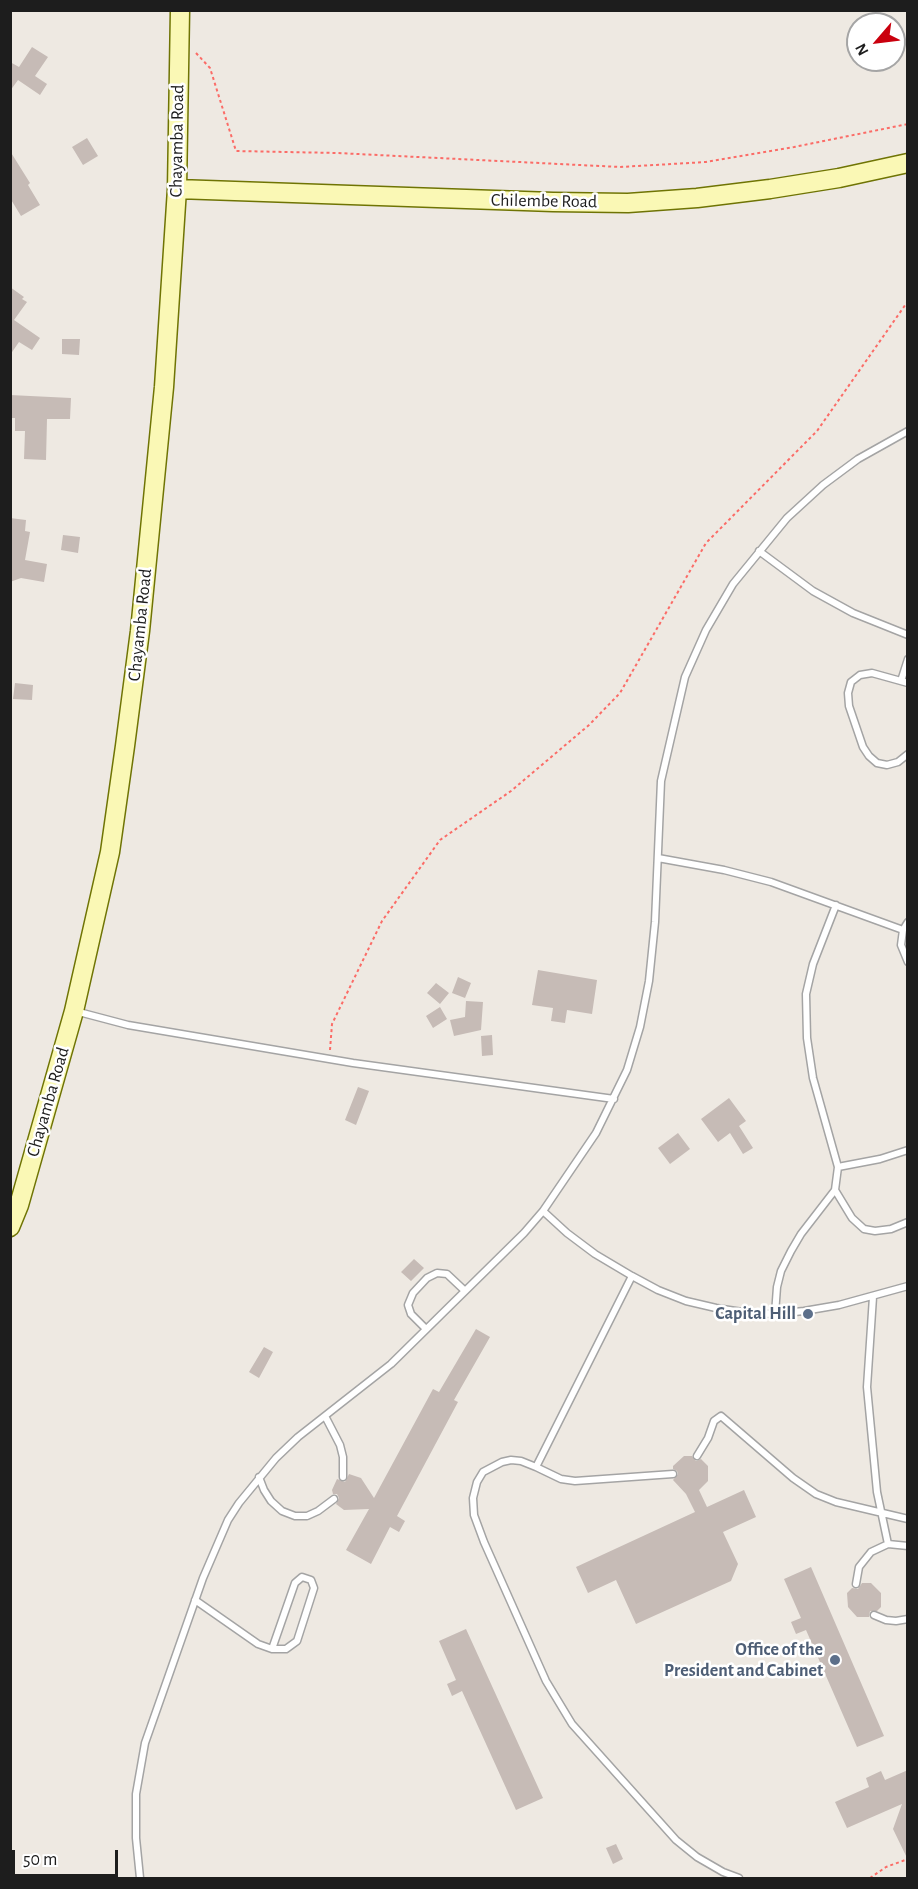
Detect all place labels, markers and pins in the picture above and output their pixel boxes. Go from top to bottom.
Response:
place label: Capital Hill [715,1303,796,1325]
marker: Capital Hill [801,1307,815,1321]
place label: Office of the President and Cabinet [664,1639,823,1682]
marker: Office of the President and Cabinet [828,1653,842,1667]

